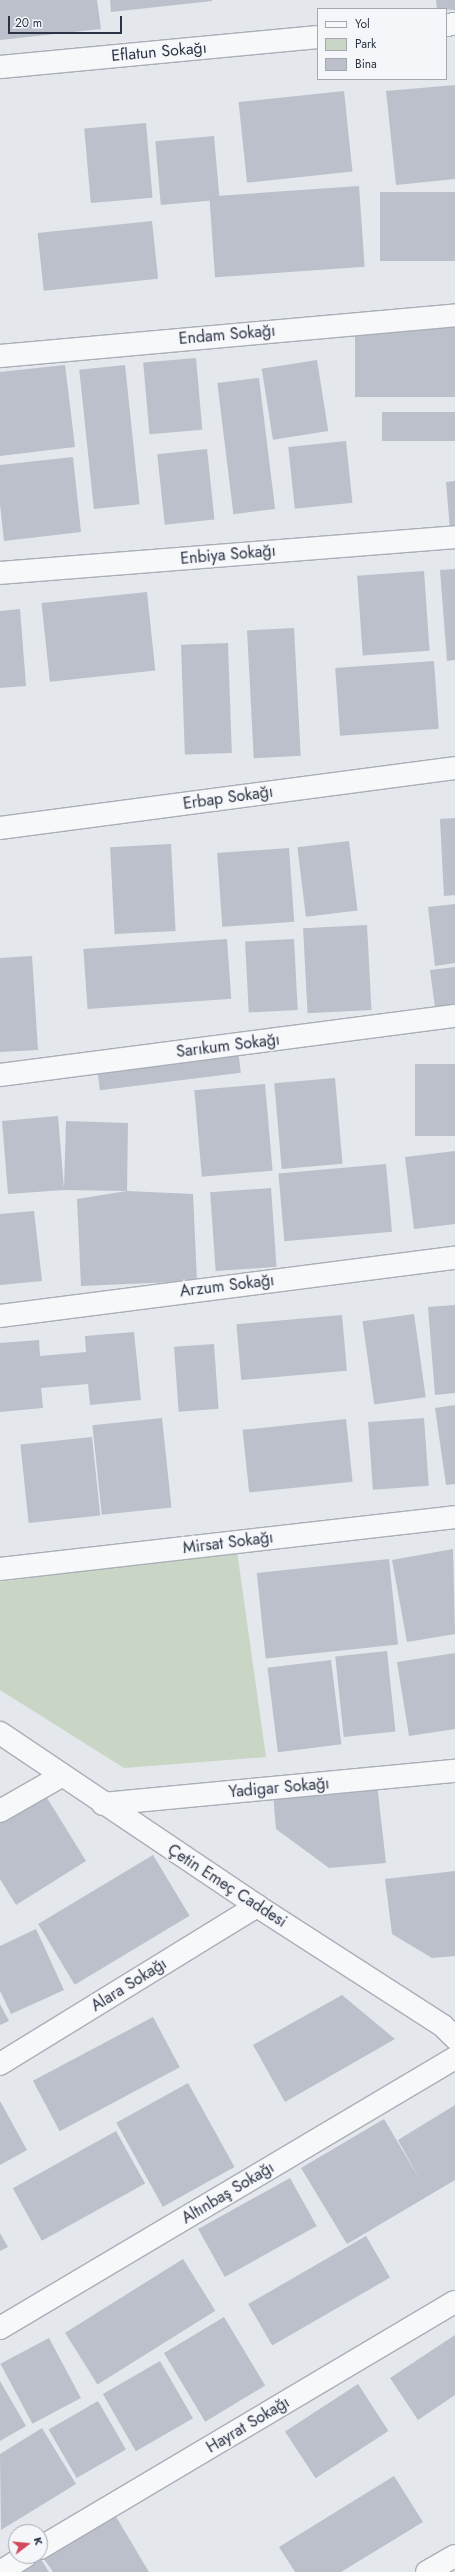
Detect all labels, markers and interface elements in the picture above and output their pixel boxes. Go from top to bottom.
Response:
scale bar [10,8,124,34]
legend [317,8,447,80]
text: 20 m [15,14,42,32]
text: Yol [355,15,370,33]
text: Park [355,35,376,53]
street label: Eflatun Sokağı [110,38,208,66]
text: Bina [355,55,377,73]
street label: Endam Sokağı [178,321,276,349]
street label: Enbiya Sokağı [180,541,276,569]
street label: Erbap Sokağı [182,782,274,814]
street label: Sarıkum Sokağı [175,1030,281,1062]
street label: Arzum Sokağı [179,1271,275,1301]
street label: Mirsat Sokağı [182,1528,274,1558]
street label: Yadigar Sokağı [228,1774,330,1802]
street label: Çetin Emeç Caddesi [164,1840,290,1932]
street label: Alara Sokağı [88,1954,170,2016]
street label: Altınbaş Sokağı [178,2158,278,2228]
street label: Hayrat Sokağı [203,2393,293,2457]
north arrow [8,2524,48,2564]
text: K [30,2535,47,2547]

